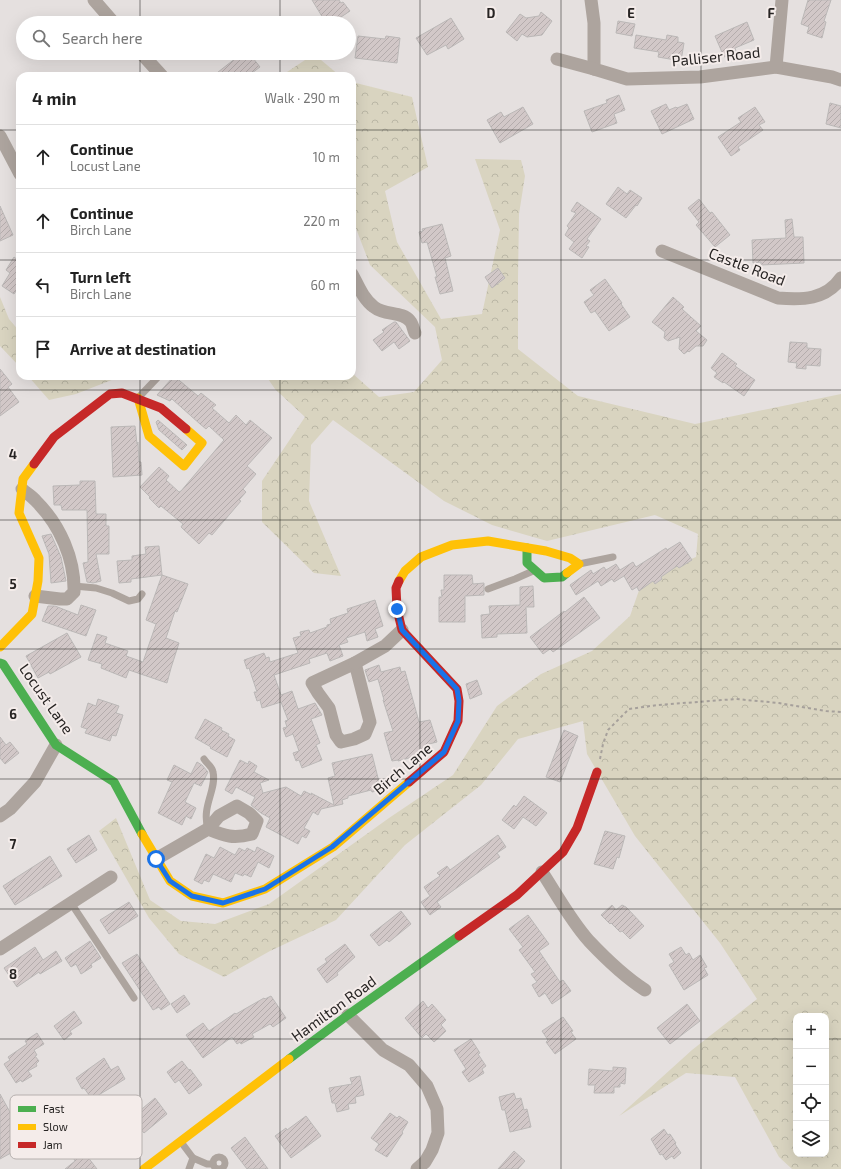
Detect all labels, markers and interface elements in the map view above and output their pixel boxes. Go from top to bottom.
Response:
text: D [487,5,496,21]
text: E [627,5,635,21]
text: F [767,5,775,21]
search box [16,16,356,60]
icon: search [30,27,52,49]
text: Search here [62,29,143,47]
street label: Palliser Road [671,42,761,70]
text: 4 min [32,88,76,108]
text: Walk · 290 m [265,90,340,106]
text: Continue [70,140,133,158]
icon: ahead [32,146,54,168]
text: 10 m [313,149,340,165]
text: Locust Lane [70,158,141,174]
text: Continue [70,204,133,222]
icon: ahead [32,210,54,232]
text: 220 m [303,213,340,229]
text: Birch Lane [70,222,132,238]
street label: Castle Road [707,243,788,289]
text: Turn left [70,268,131,286]
icon: left [32,274,54,296]
text: 60 m [310,277,340,293]
text: Birch Lane [70,286,132,302]
icon: arrive [32,338,54,360]
text: Arrive at destination [70,340,216,358]
text: 4 [9,446,17,462]
text: 5 [9,576,17,592]
route end [388,600,406,618]
street label: Locust Lane [16,660,78,737]
text: 6 [9,706,17,722]
street label: Birch Lane [369,739,435,798]
text: 7 [10,836,17,852]
route start [147,850,165,868]
text: 8 [9,966,17,982]
street label: Hamilton Road [288,971,379,1045]
map controls [793,1013,829,1157]
button: + [793,1013,829,1049]
button: − [793,1049,829,1085]
button: locate [793,1085,829,1121]
legend [10,1095,142,1159]
text: Fast [43,1102,65,1115]
text: Slow [43,1120,68,1133]
button: layers [793,1121,829,1157]
text: Jam [43,1138,62,1151]

